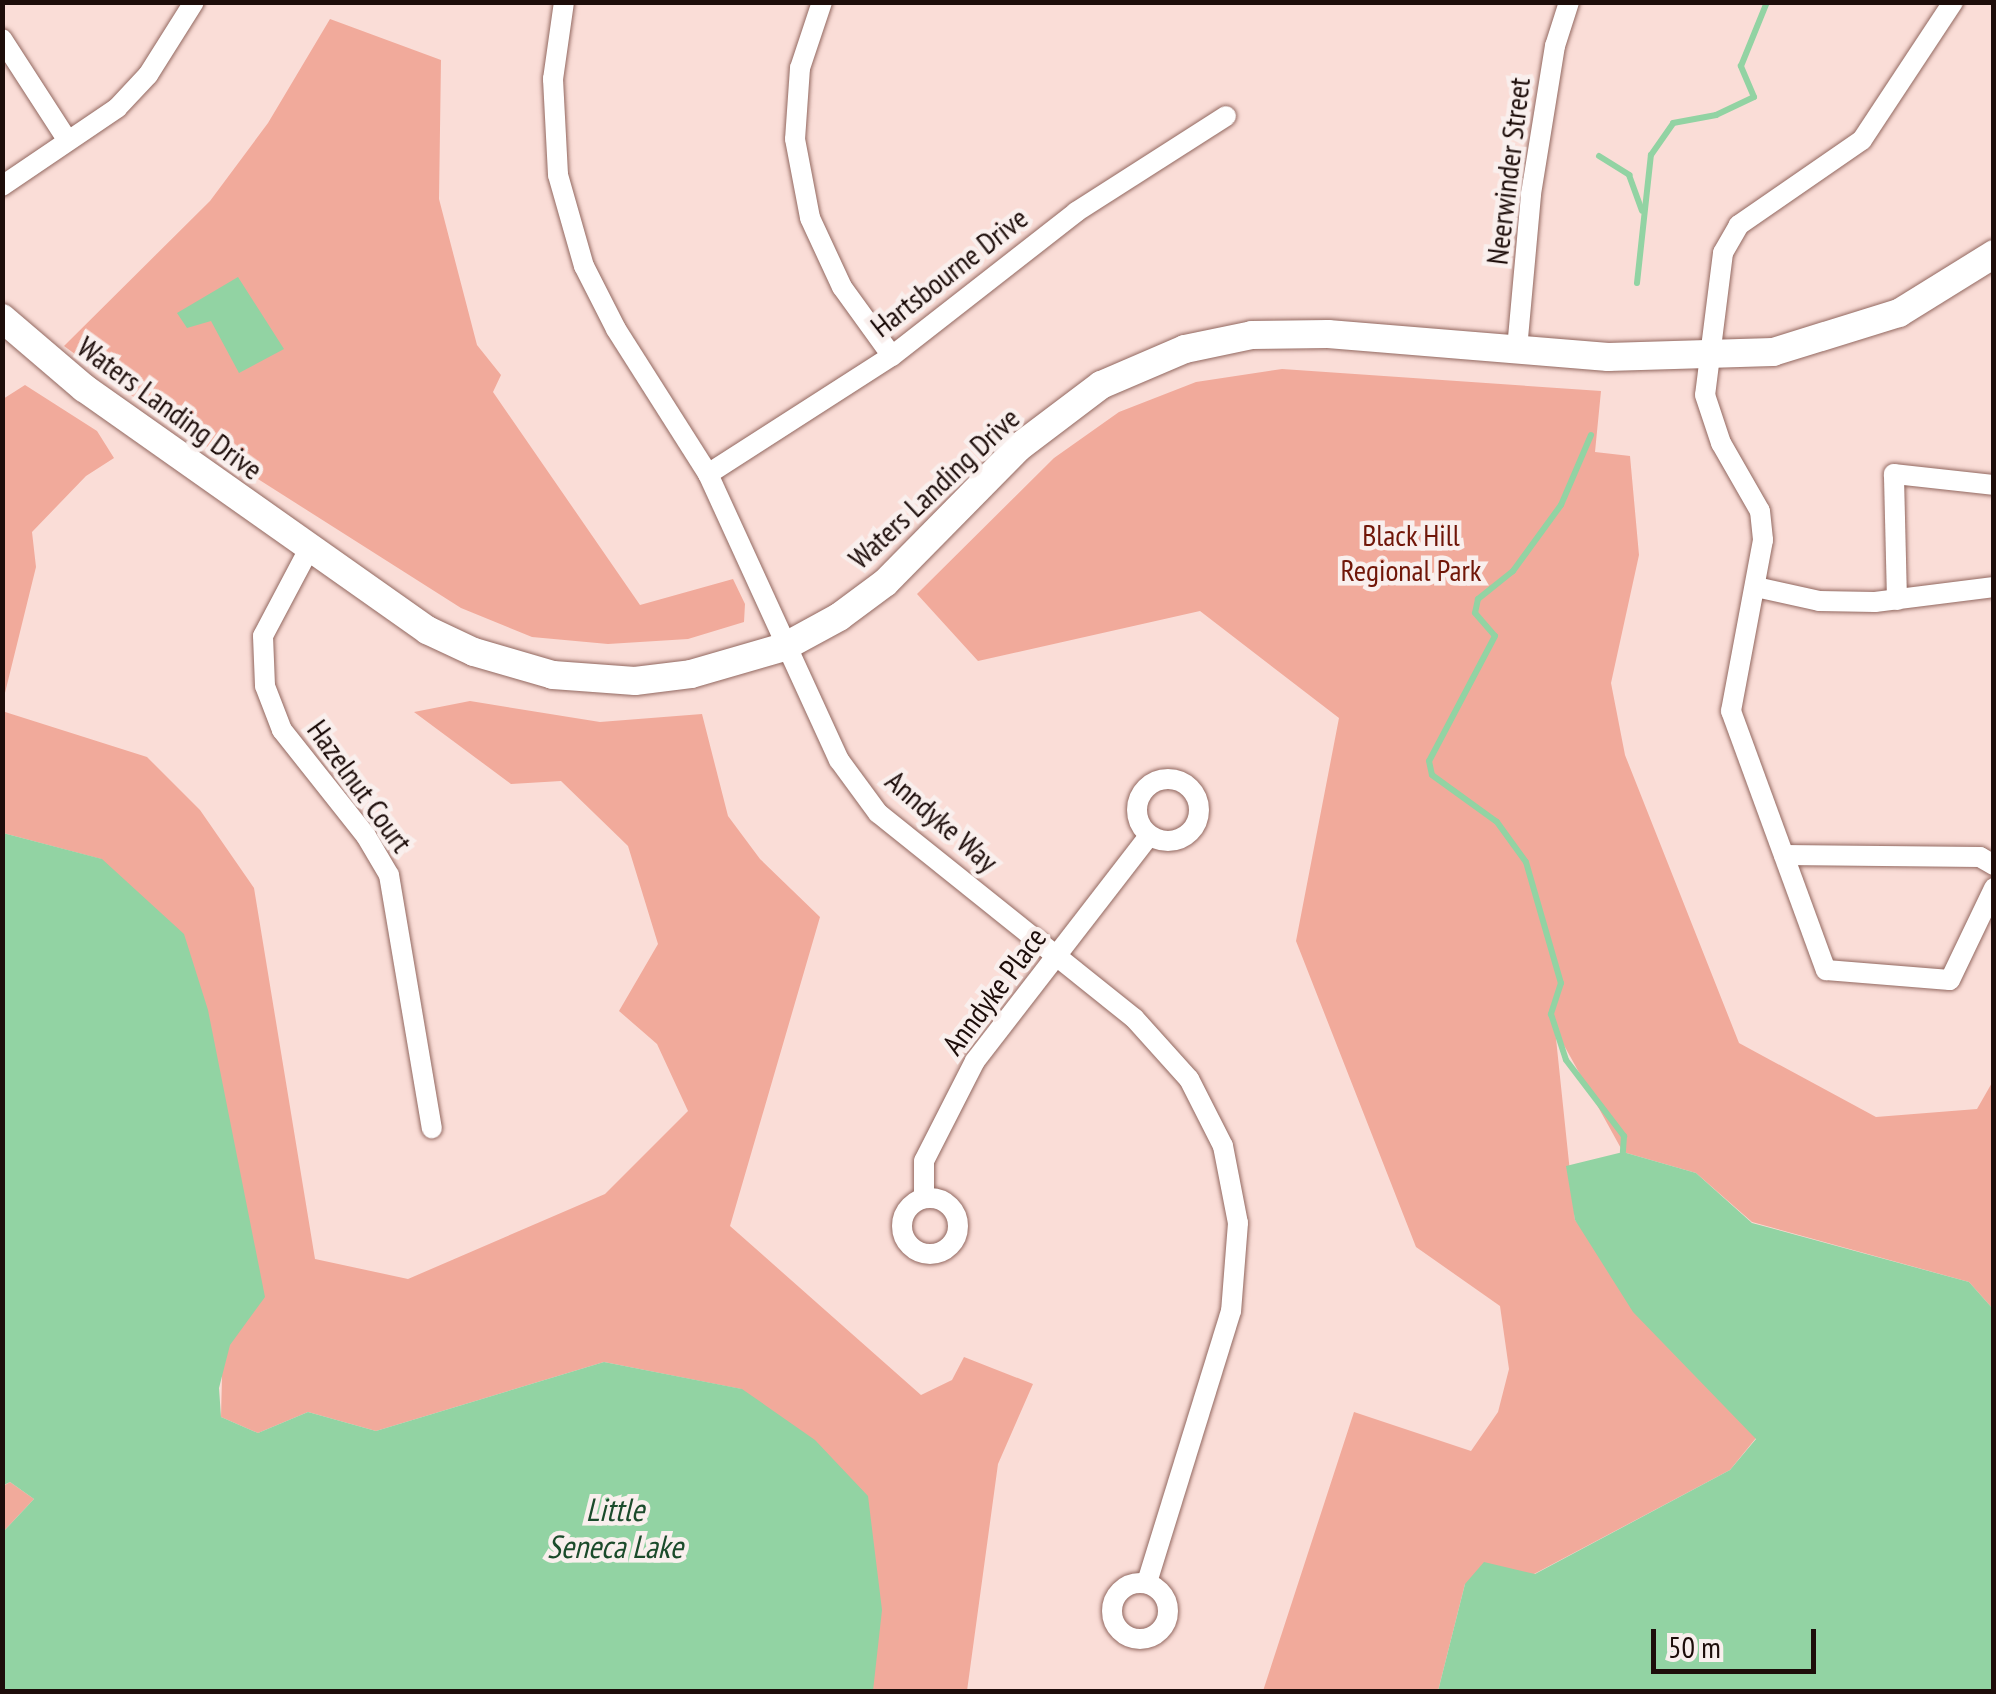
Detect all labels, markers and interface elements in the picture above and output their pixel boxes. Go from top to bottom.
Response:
street label: Neerwinder Street [1479,75,1537,267]
street label: Hartsbourne Drive [863,200,1035,344]
street label: Waters Landing Drive [70,329,270,487]
street label: Waters Landing Drive [841,400,1027,576]
park label: Black Hill Regional Park [1341,517,1481,588]
street label: Hazelnut Court [300,713,420,859]
street label: Anndyke Way [878,762,1006,880]
street label: Anndyke Place [934,920,1054,1062]
water label: Little Seneca Lake [547,1491,683,1566]
scale bar [1656,1609,1821,1671]
text: 50 m [1668,1627,1721,1666]

